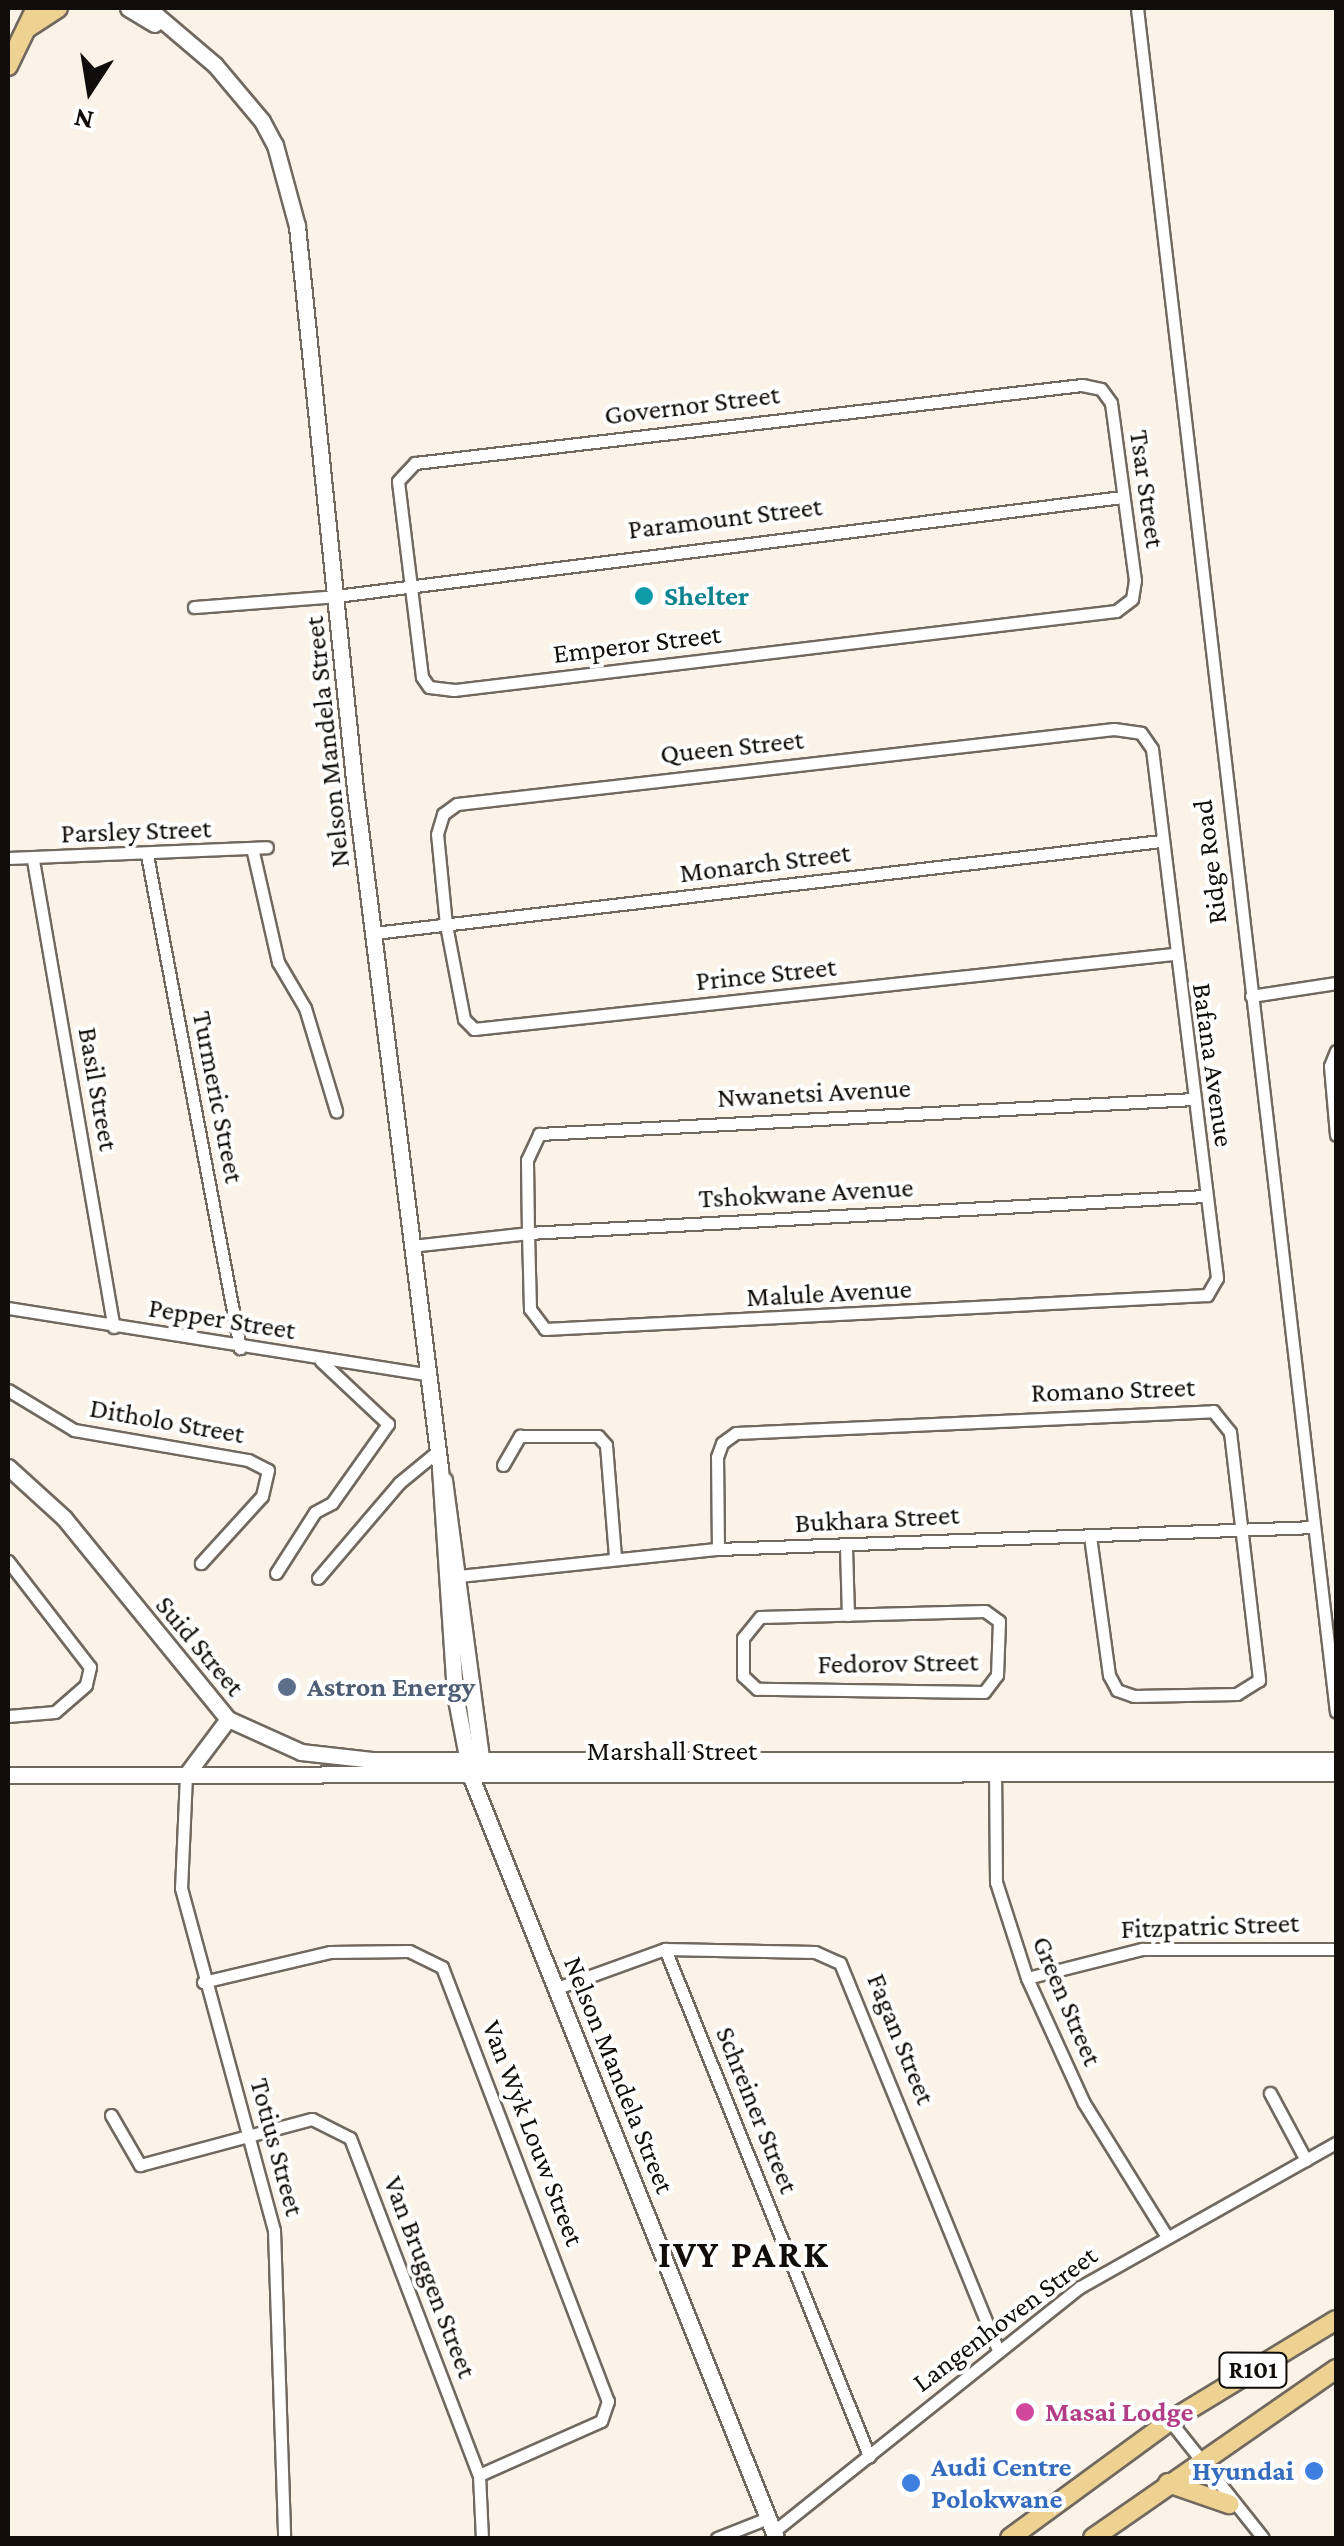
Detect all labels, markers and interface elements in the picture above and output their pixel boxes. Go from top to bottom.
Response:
north arrow [40,40,140,140]
text: N [71,103,96,137]
street label: Governor Street [603,378,781,432]
street label: Tsar Street [1122,428,1172,550]
street label: Paramount Street [626,489,824,547]
place label: Shelter [664,579,749,613]
marker: Shelter [633,585,655,607]
street label: Nelson Mandela Street [297,615,357,869]
street label: Emperor Street [551,617,723,671]
street label: Queen Street [659,723,805,771]
street label: Ridge Road [1186,798,1234,926]
street label: Parsley Street [60,812,212,850]
street label: Monarch Street [678,836,852,890]
street label: Prince Street [694,950,838,998]
street label: Bafana Avenue [1185,981,1241,1149]
street label: Turmeric Street [185,1008,251,1186]
street label: Basil Street [71,1025,125,1153]
street label: Nwanetsi Avenue [716,1071,912,1115]
street label: Tshokwane Avenue [698,1171,914,1215]
street label: Malule Avenue [745,1272,913,1314]
street label: Pepper Street [146,1291,298,1347]
street label: Romano Street [1030,1370,1196,1410]
street label: Ditholo Street [87,1391,247,1451]
street label: Bukhara Street [794,1498,960,1540]
street label: Suid Street [148,1589,252,1703]
street label: Fedorov Street [817,1645,979,1681]
place label: Astron Energy [307,1670,475,1704]
marker: Astron Energy [276,1676,298,1698]
street label: Marshall Street [587,1734,757,1768]
street label: Fitzpatric Street [1120,1906,1300,1946]
street label: Green Street [1025,1931,1109,2071]
street label: Nelson Mandela Street [556,1952,682,2198]
street label: Fagan Street [860,1969,942,2109]
street label: Van Wyk Louw Street [475,2015,591,2251]
street label: Schreiner Street [708,2022,806,2198]
street label: Totius Street [242,2074,312,2220]
street label: Van Bruggen Street [376,2171,484,2383]
district label: IVY PARK [658,2232,830,2278]
street label: Langenhoven Street [906,2239,1104,2399]
road number: R101 [1218,2350,1288,2390]
place label: Masai Lodge [1045,2395,1194,2429]
marker: Masai Lodge [1014,2401,1036,2423]
place label: Audi Centre Polokwane [931,2450,1072,2516]
place label: Hyundai [1192,2454,1294,2488]
marker: Hyundai [1303,2460,1325,2482]
marker: Audi Centre Polokwane [900,2472,922,2494]

